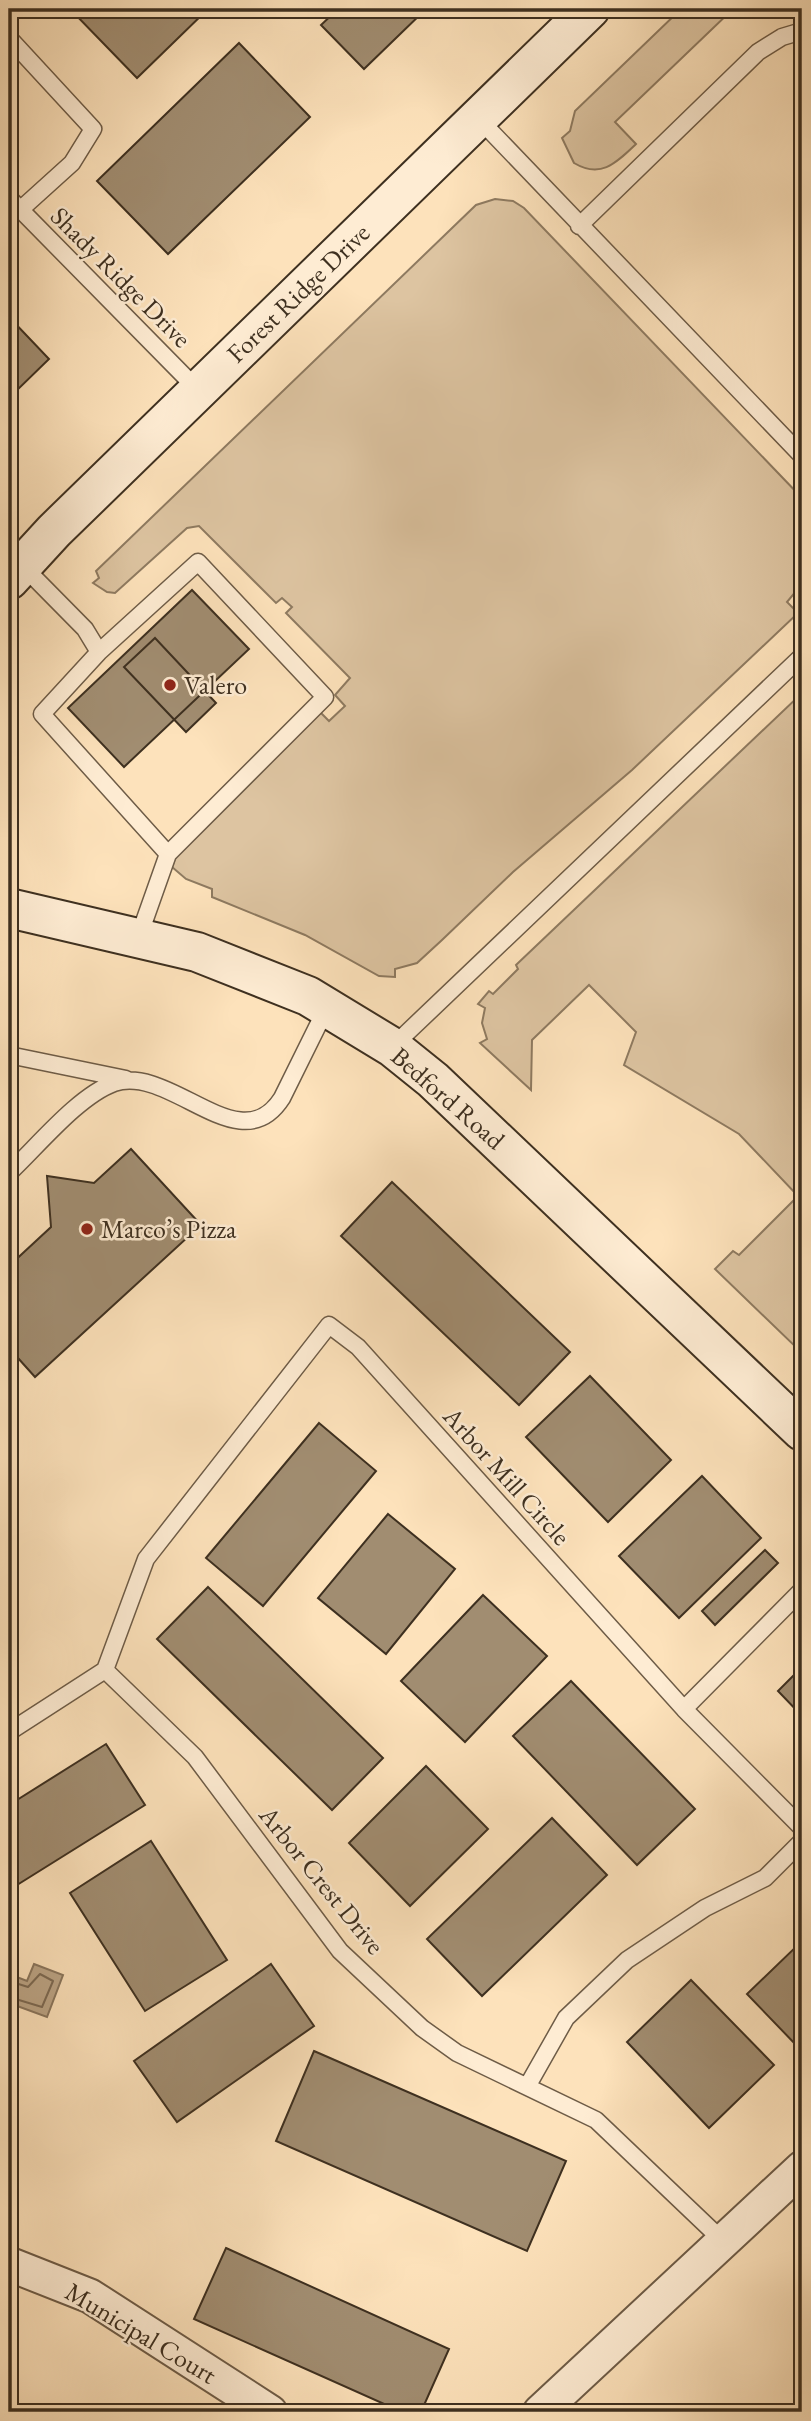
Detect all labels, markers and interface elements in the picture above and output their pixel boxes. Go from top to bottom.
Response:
street label: Shady Ridge Drive [43,199,199,355]
street label: Forest Ridge Drive [219,216,377,370]
place label: Valero [184,668,247,702]
marker: Valero [162,677,178,693]
street label: Bedford Road [384,1039,513,1157]
place label: Marco’s Pizza [101,1212,237,1246]
marker: Marco’s Pizza [79,1221,95,1237]
street label: Arbor Mill Circle [435,1399,578,1552]
street label: Arbor Crest Drive [251,1798,392,1961]
street label: Municipal Court [59,2274,223,2392]

